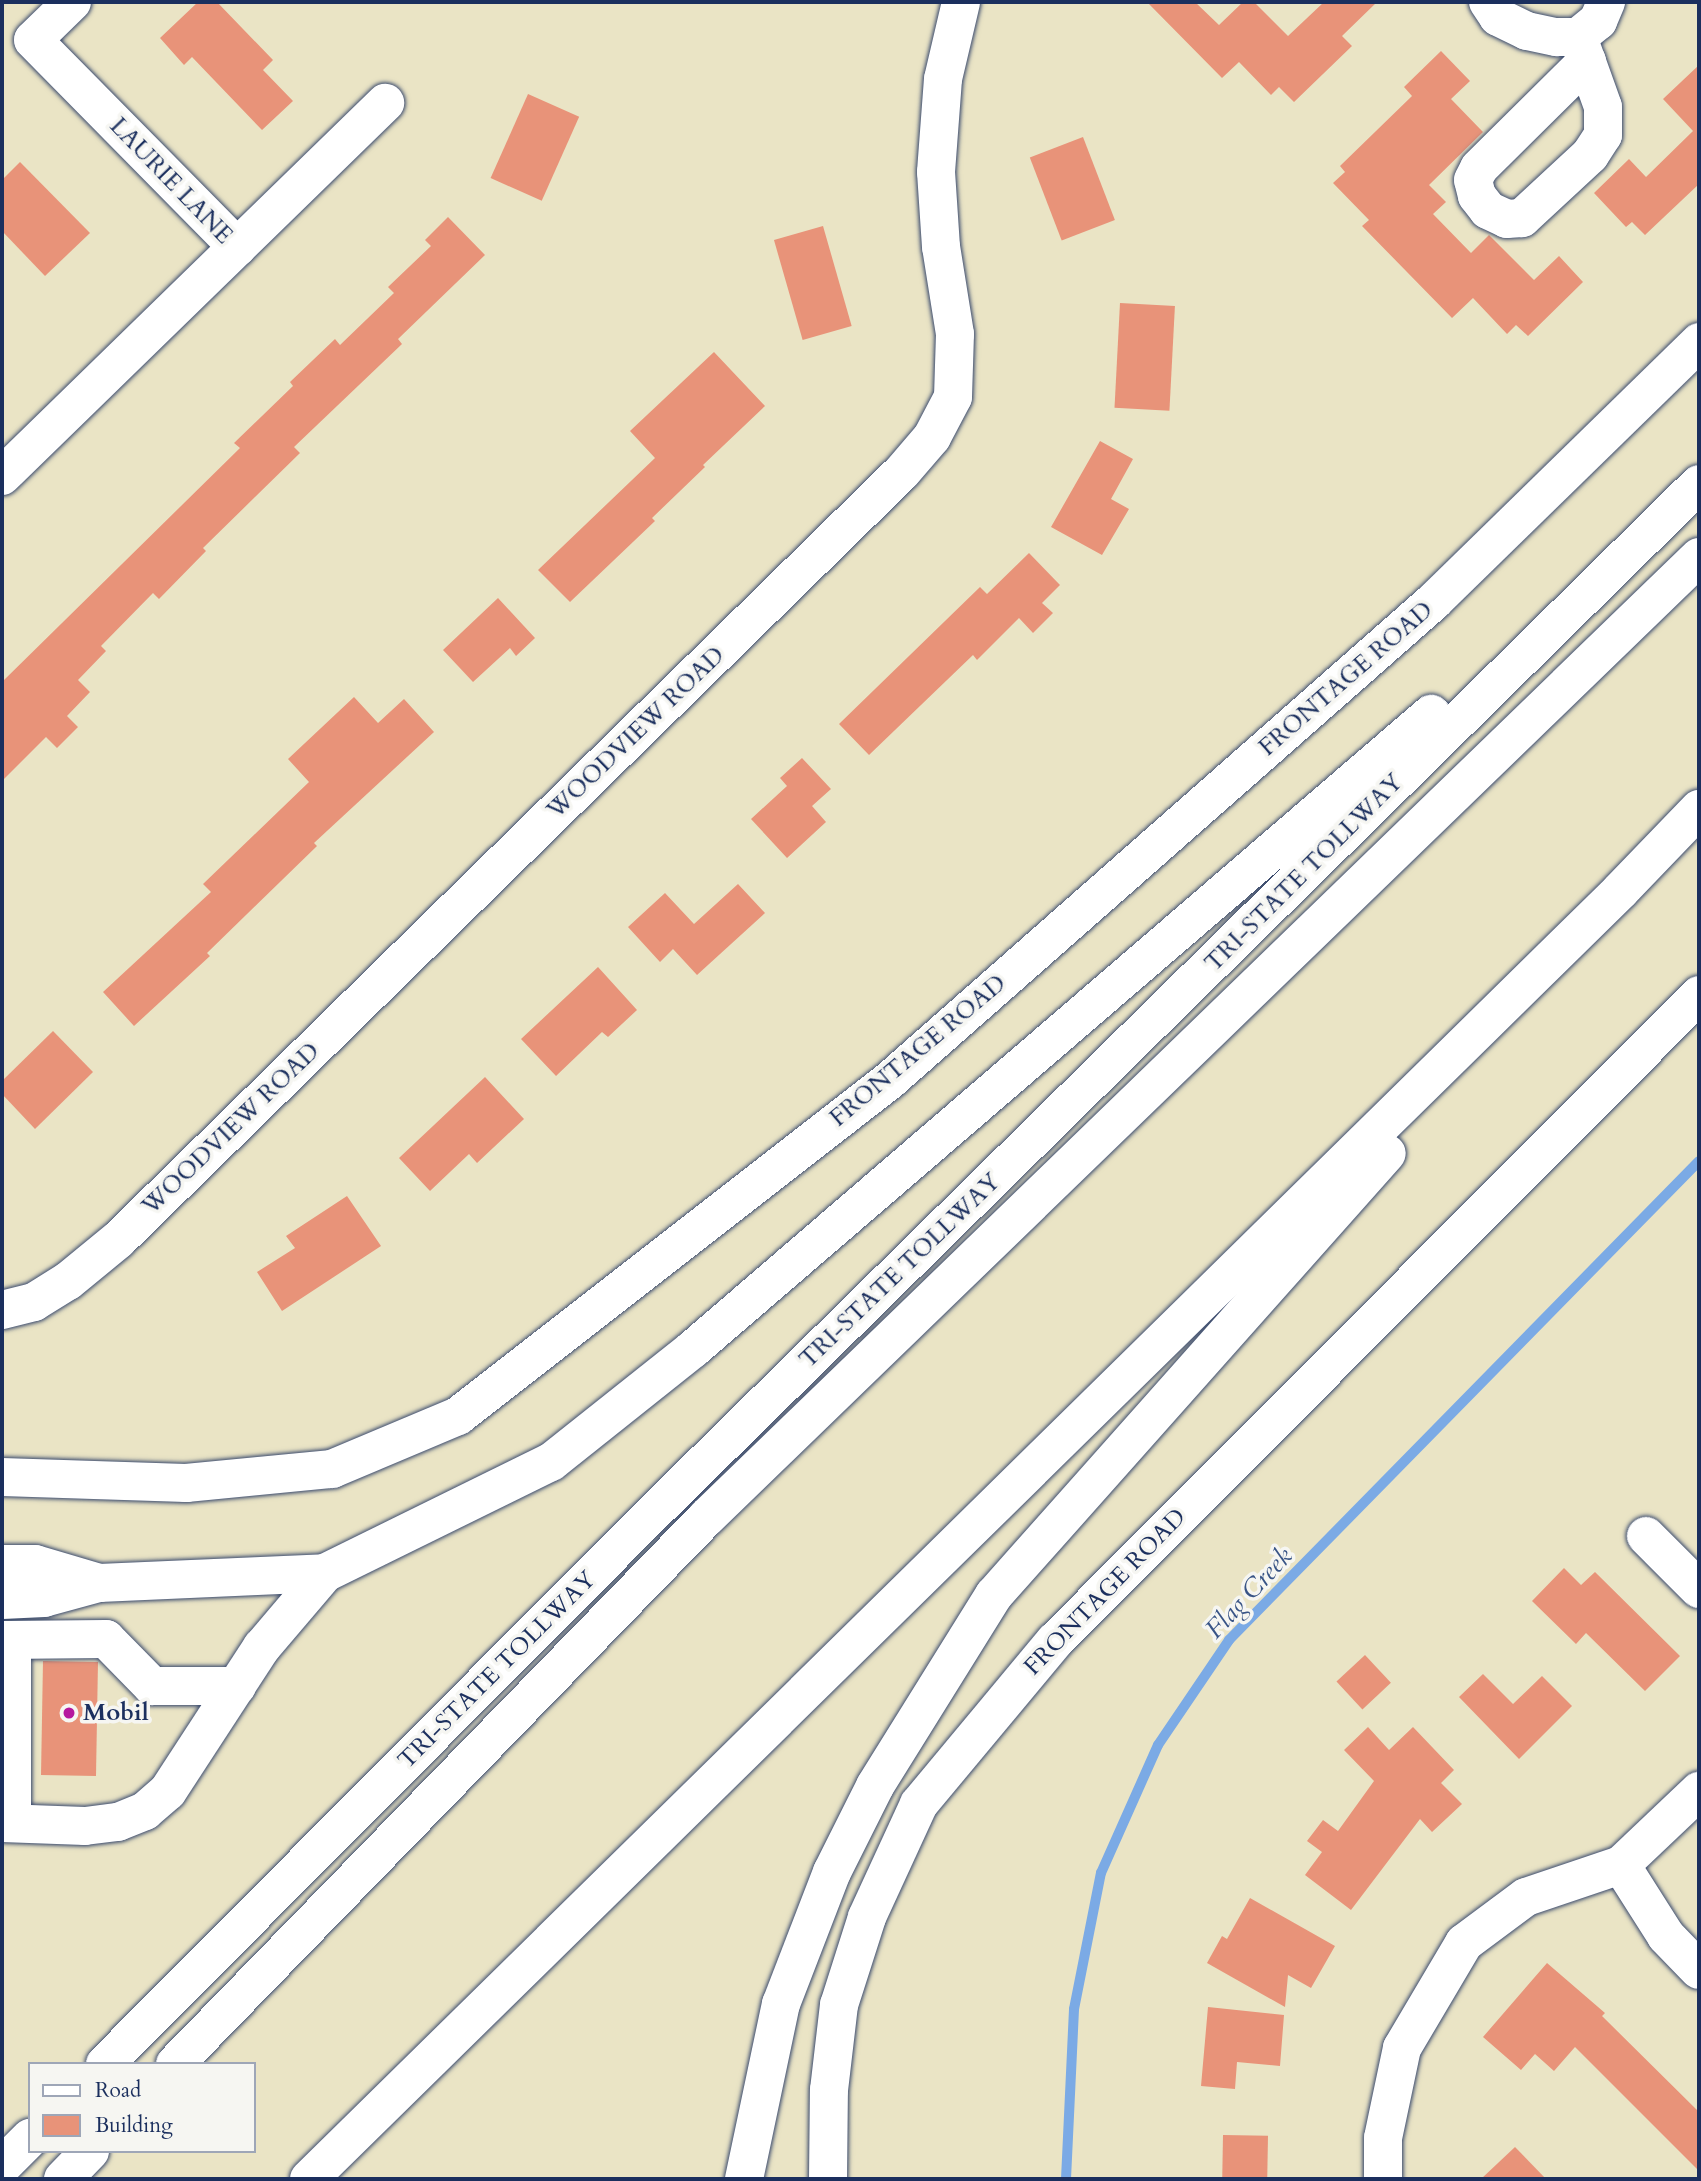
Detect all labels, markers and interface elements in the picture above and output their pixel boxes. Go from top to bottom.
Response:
street label: LAURIE LANE [104,112,238,250]
street label: FRONTAGE ROAD [1253,596,1439,762]
street label: WOODVIEW ROAD [541,641,731,825]
street label: TRI-STATE TOLLWAY [1199,768,1409,978]
street label: FRONTAGE ROAD [824,969,1012,1133]
street label: WOODVIEW ROAD [136,1037,326,1221]
street label: TRI-STATE TOLLWAY [794,1168,1006,1374]
street label: FRONTAGE ROAD [1018,1503,1192,1681]
water label: Flag Creek [1199,1541,1299,1645]
street label: TRI-STATE TOLLWAY [392,1565,602,1775]
place label: Mobil [83,1699,149,1727]
marker: Mobil [61,1705,77,1721]
legend [28,2062,256,2153]
text: Road [95,2076,141,2105]
text: Building [95,2111,173,2140]

